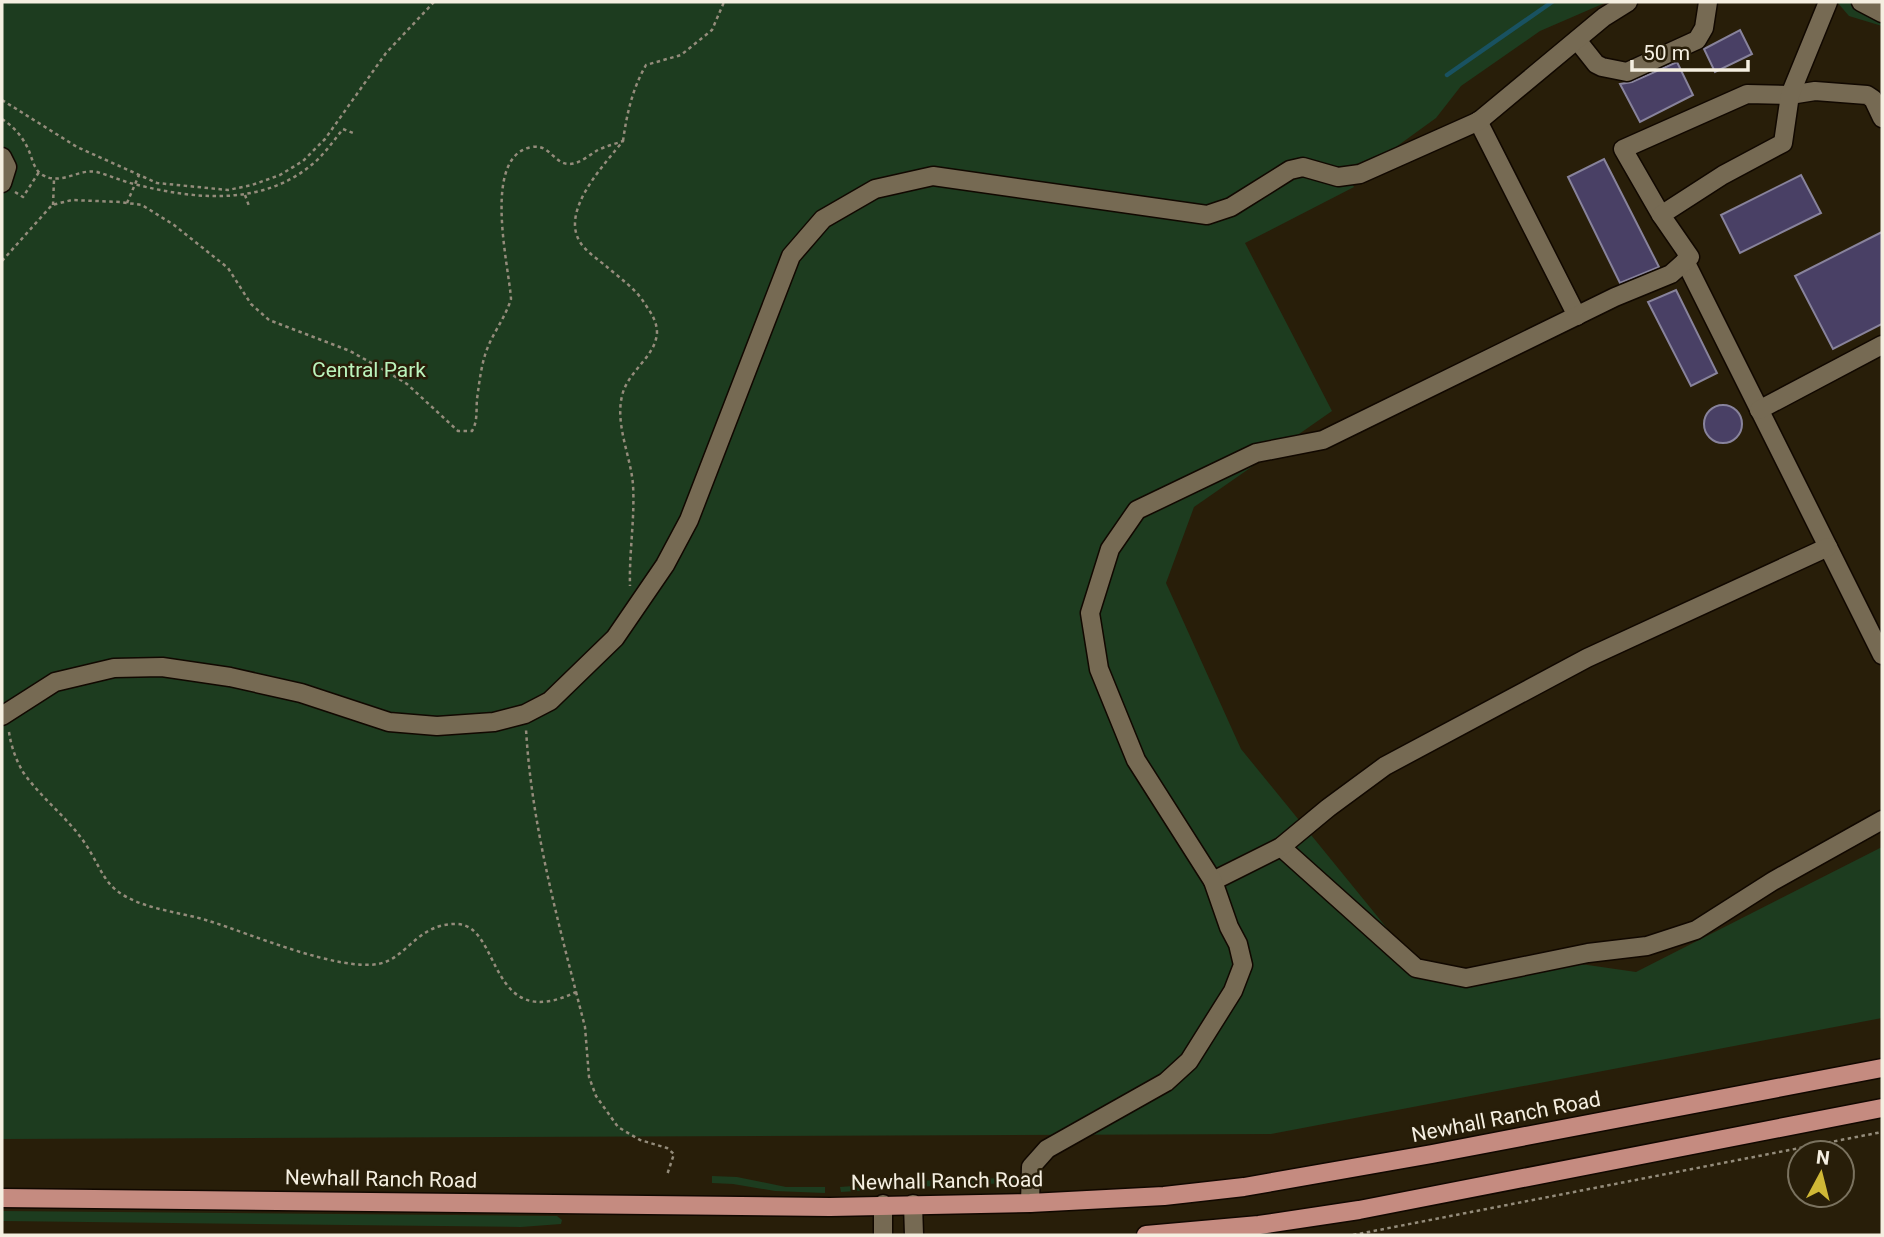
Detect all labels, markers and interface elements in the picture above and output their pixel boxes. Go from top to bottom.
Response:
scale bar [1632,28,1748,72]
text: 50 m [1643,41,1690,65]
park label: Central Park [312,358,426,382]
street label: Newhall Ranch Road [1409,1087,1603,1147]
north arrow [1786,1139,1856,1209]
text: N [1815,1145,1831,1170]
street label: Newhall Ranch Road [285,1165,477,1193]
street label: Newhall Ranch Road [851,1167,1043,1195]

